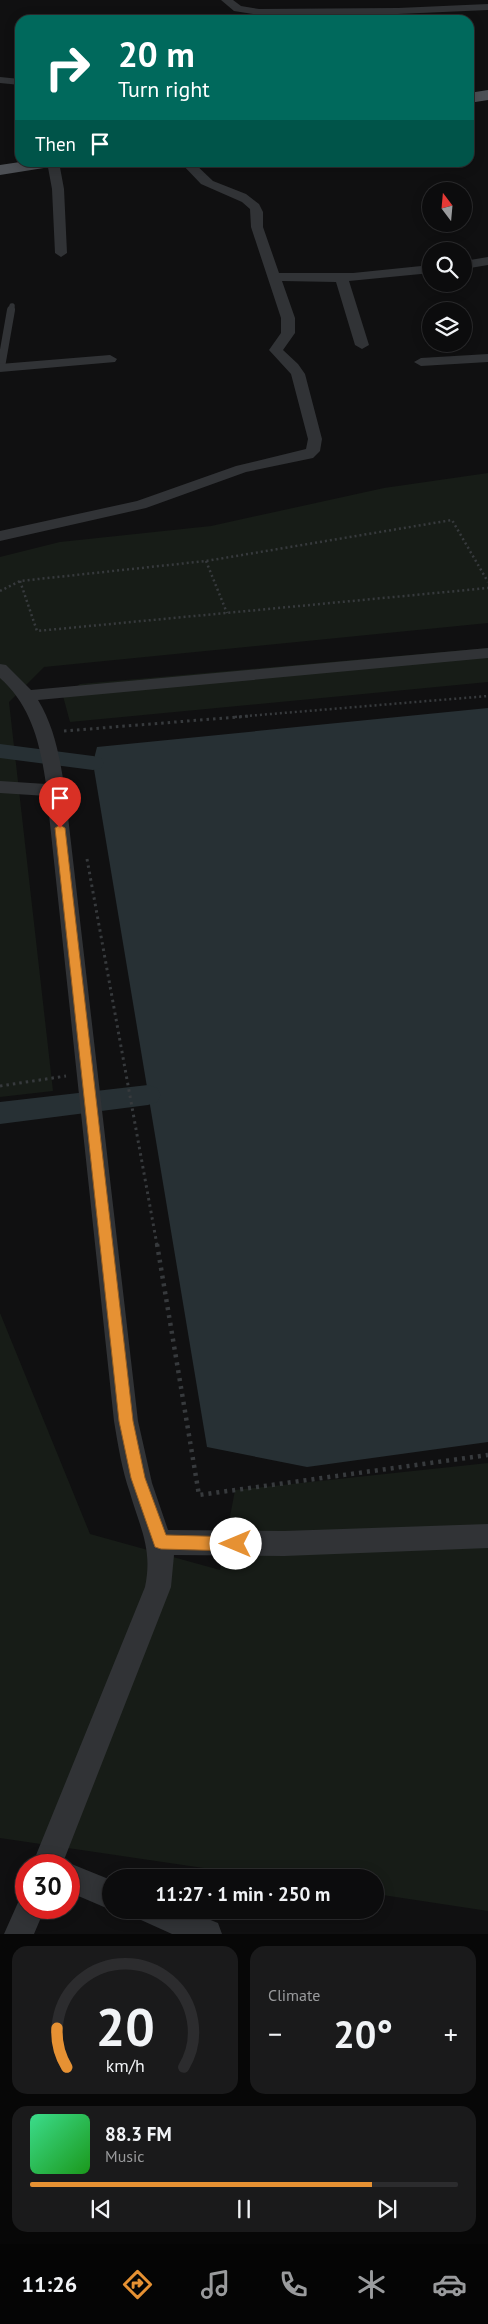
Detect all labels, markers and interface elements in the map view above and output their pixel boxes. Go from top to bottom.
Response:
text: 20 m [118,31,195,77]
icon: right [35,35,100,100]
text: Turn right [118,75,210,103]
icon: arrive [86,130,114,158]
text: Then [35,132,76,156]
north arrow [422,182,472,232]
map controls [422,182,472,352]
button: search [422,242,472,292]
button: layers [422,302,472,352]
pin [39,777,81,828]
icon: arrive [46,784,74,812]
position arrow [209,1517,261,1569]
speed limit sign: 30 [15,1854,80,1919]
text: 11:27 · 1 min · 250 m [156,1882,330,1906]
text: Climate [268,1985,320,2005]
text: 20 [96,1993,154,2060]
text: 20° [333,2009,393,2058]
text: − [268,2015,282,2052]
text: + [444,2015,458,2052]
text: km/h [105,2054,145,2077]
text: 88.3 FM [105,2122,172,2146]
text: Music [105,2146,145,2166]
icon: previous [87,2195,115,2223]
icon: pause [230,2195,258,2223]
icon: next [373,2195,401,2223]
icon: directions [120,2267,155,2302]
icon: music [198,2267,233,2302]
icon: phone [276,2267,311,2302]
icon: climate [354,2267,389,2302]
icon: car [432,2267,467,2302]
text: 11:26 [21,2270,77,2298]

